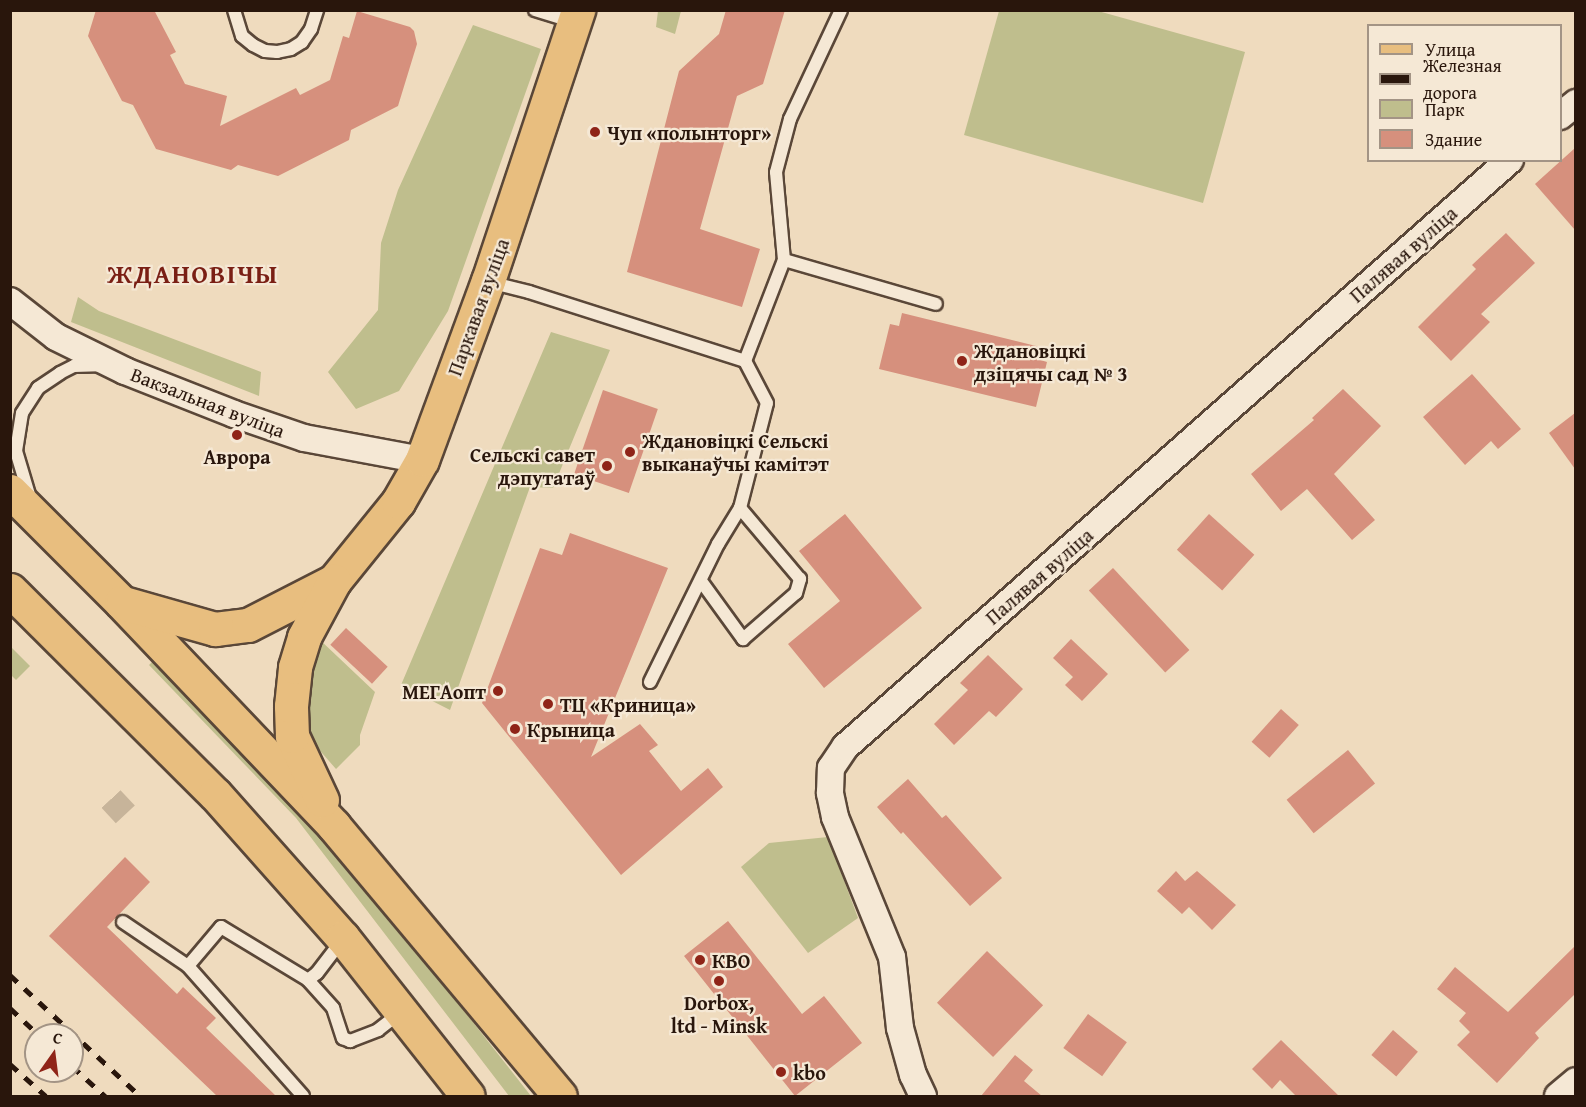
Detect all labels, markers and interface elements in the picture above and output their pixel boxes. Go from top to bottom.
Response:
legend [1367,24,1562,162]
text: Улица [1425,36,1475,63]
text: Железная дорога [1423,52,1502,106]
text: Парк [1425,96,1464,123]
place label: Чуп «полынторг» [607,120,771,144]
marker: Чуп «полынторг» [588,125,602,139]
text: Здание [1425,126,1482,153]
street label: Палявая вуліца [1344,201,1462,307]
street label: Паркавая вуліца [442,235,514,379]
district label: ЖДАНОВІЧЫ [107,258,279,290]
place label: Ждановіцкі дзіцячы сад № 3 [974,338,1128,385]
marker: Ждановіцкі дзіцячы сад № 3 [955,354,969,368]
street label: Вакзальная вуліца [128,362,288,442]
marker: Аврора [230,428,244,442]
place label: Ждановіцкі Сельскі выканаўчы камітэт [642,428,829,475]
place label: Сельскі савет дэпутатаў [470,442,595,489]
place label: Аврора [204,444,270,468]
marker: Ждановіцкі Сельскі выканаўчы камітэт [623,445,637,459]
marker: Сельскі савет дэпутатаў [600,459,614,473]
street label: Палявая вуліца [980,523,1098,629]
place label: МЕГАопт [402,679,486,703]
marker: МЕГАопт [491,684,505,698]
place label: ТЦ «Криница» [560,692,696,716]
marker: ТЦ «Криница» [541,697,555,711]
place label: Крыница [527,717,615,741]
marker: Крыница [508,722,522,736]
place label: КВО [712,948,750,972]
marker: КВО [693,953,707,967]
marker: Dorbox, ltd - Minsk [712,974,726,988]
place label: Dorbox, ltd - Minsk [671,990,767,1037]
north arrow [24,1023,84,1083]
text: С [51,1025,65,1050]
place label: kbo [793,1060,826,1084]
marker: kbo [774,1065,788,1079]

